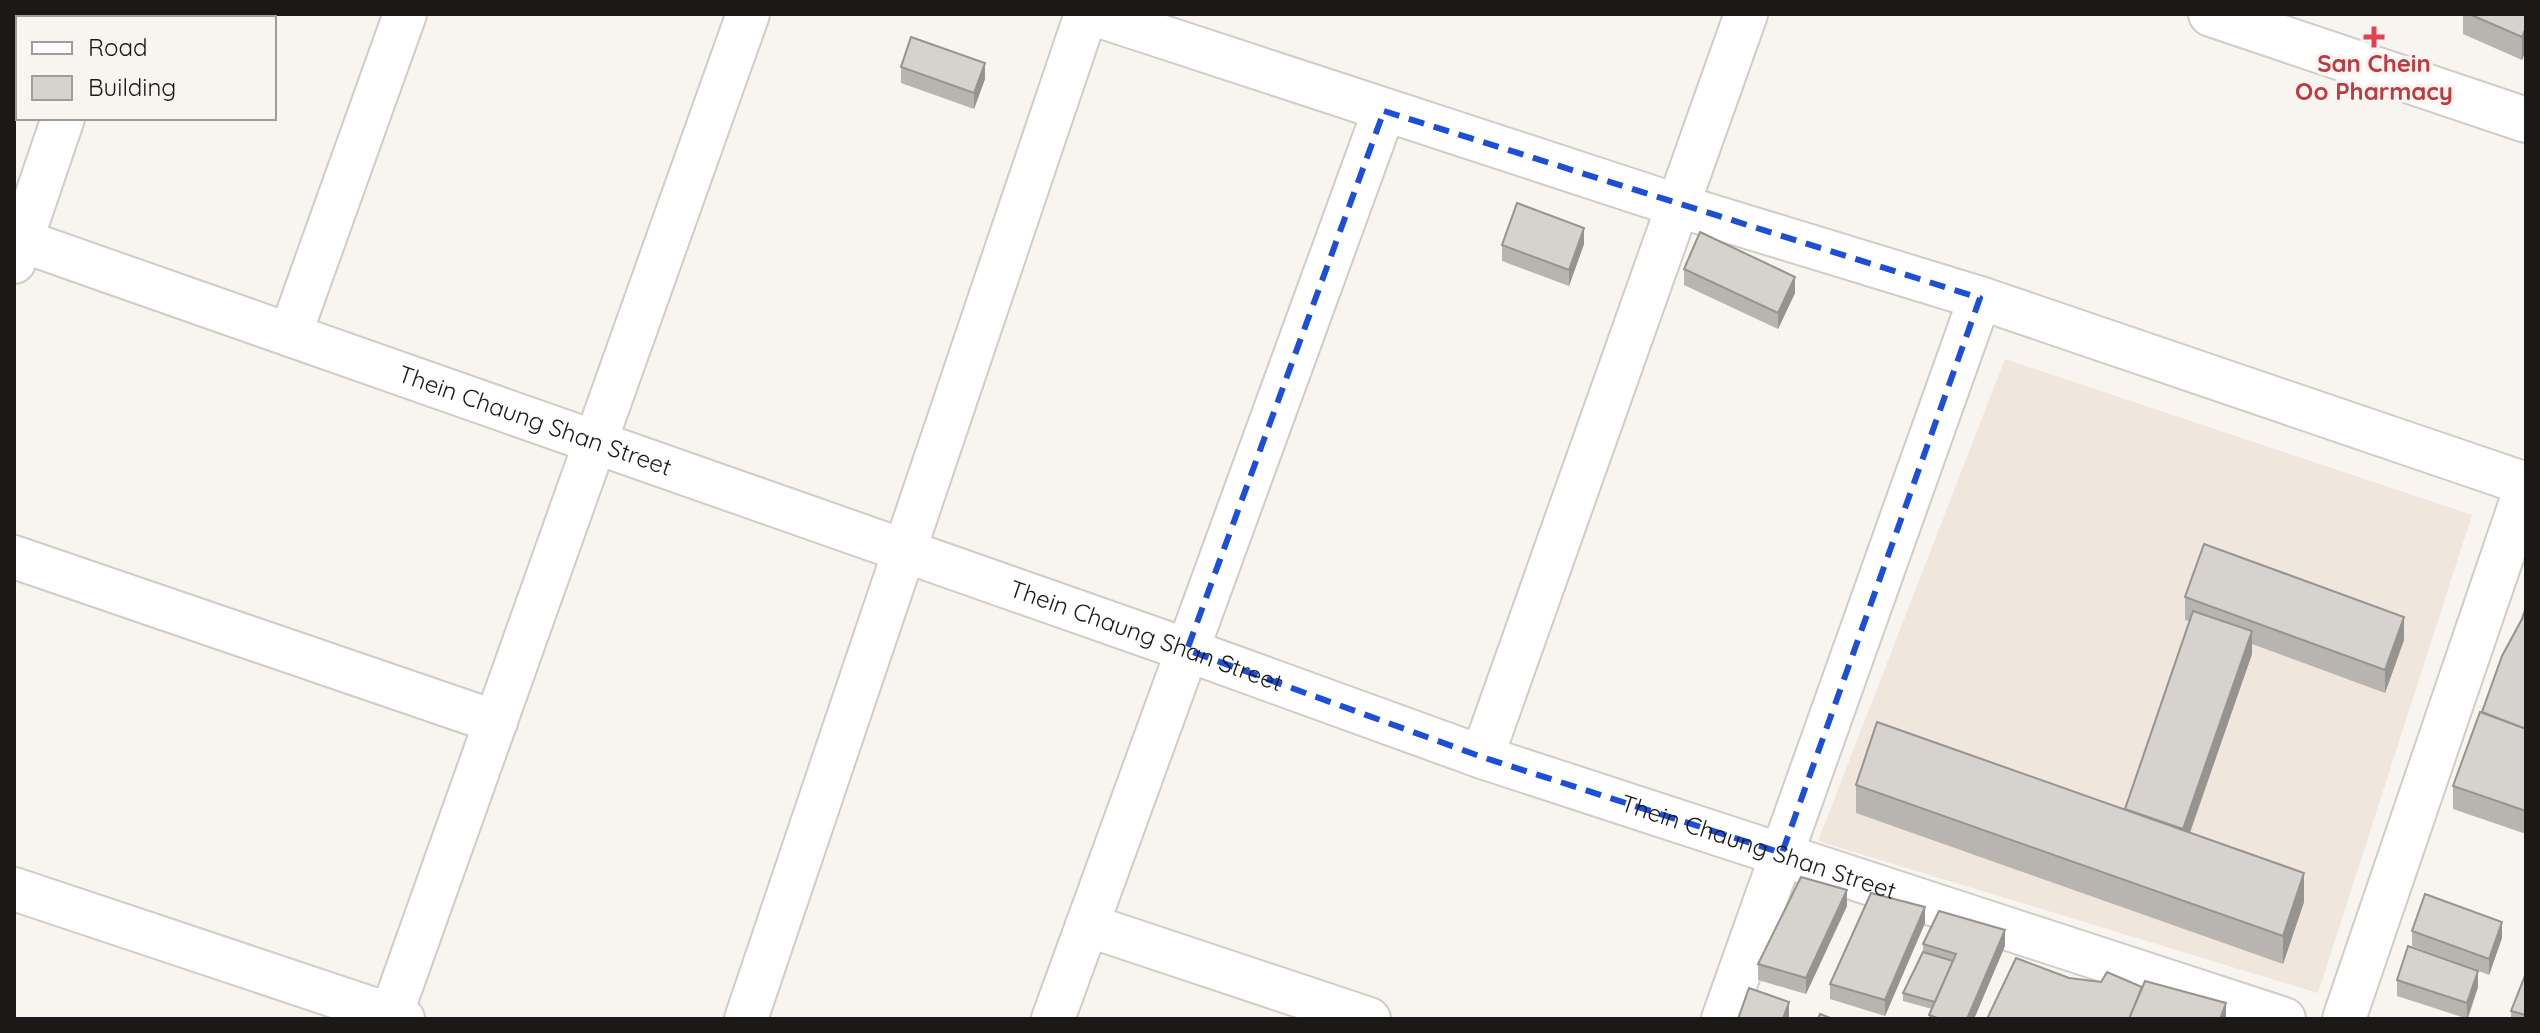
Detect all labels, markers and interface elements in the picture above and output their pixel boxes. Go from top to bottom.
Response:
legend [16,16,276,120]
marker: San Chein Oo Pharmacy [2365,28,2383,46]
text: Road [88,32,148,62]
place label: San Chein Oo Pharmacy [2295,48,2453,106]
text: Building [88,72,176,102]
street label: Thein Chaung Shan Street [394,358,676,482]
street label: Thein Chaung Shan Street [1006,573,1287,697]
street label: Thein Chaung Shan Street [1617,787,1900,905]

